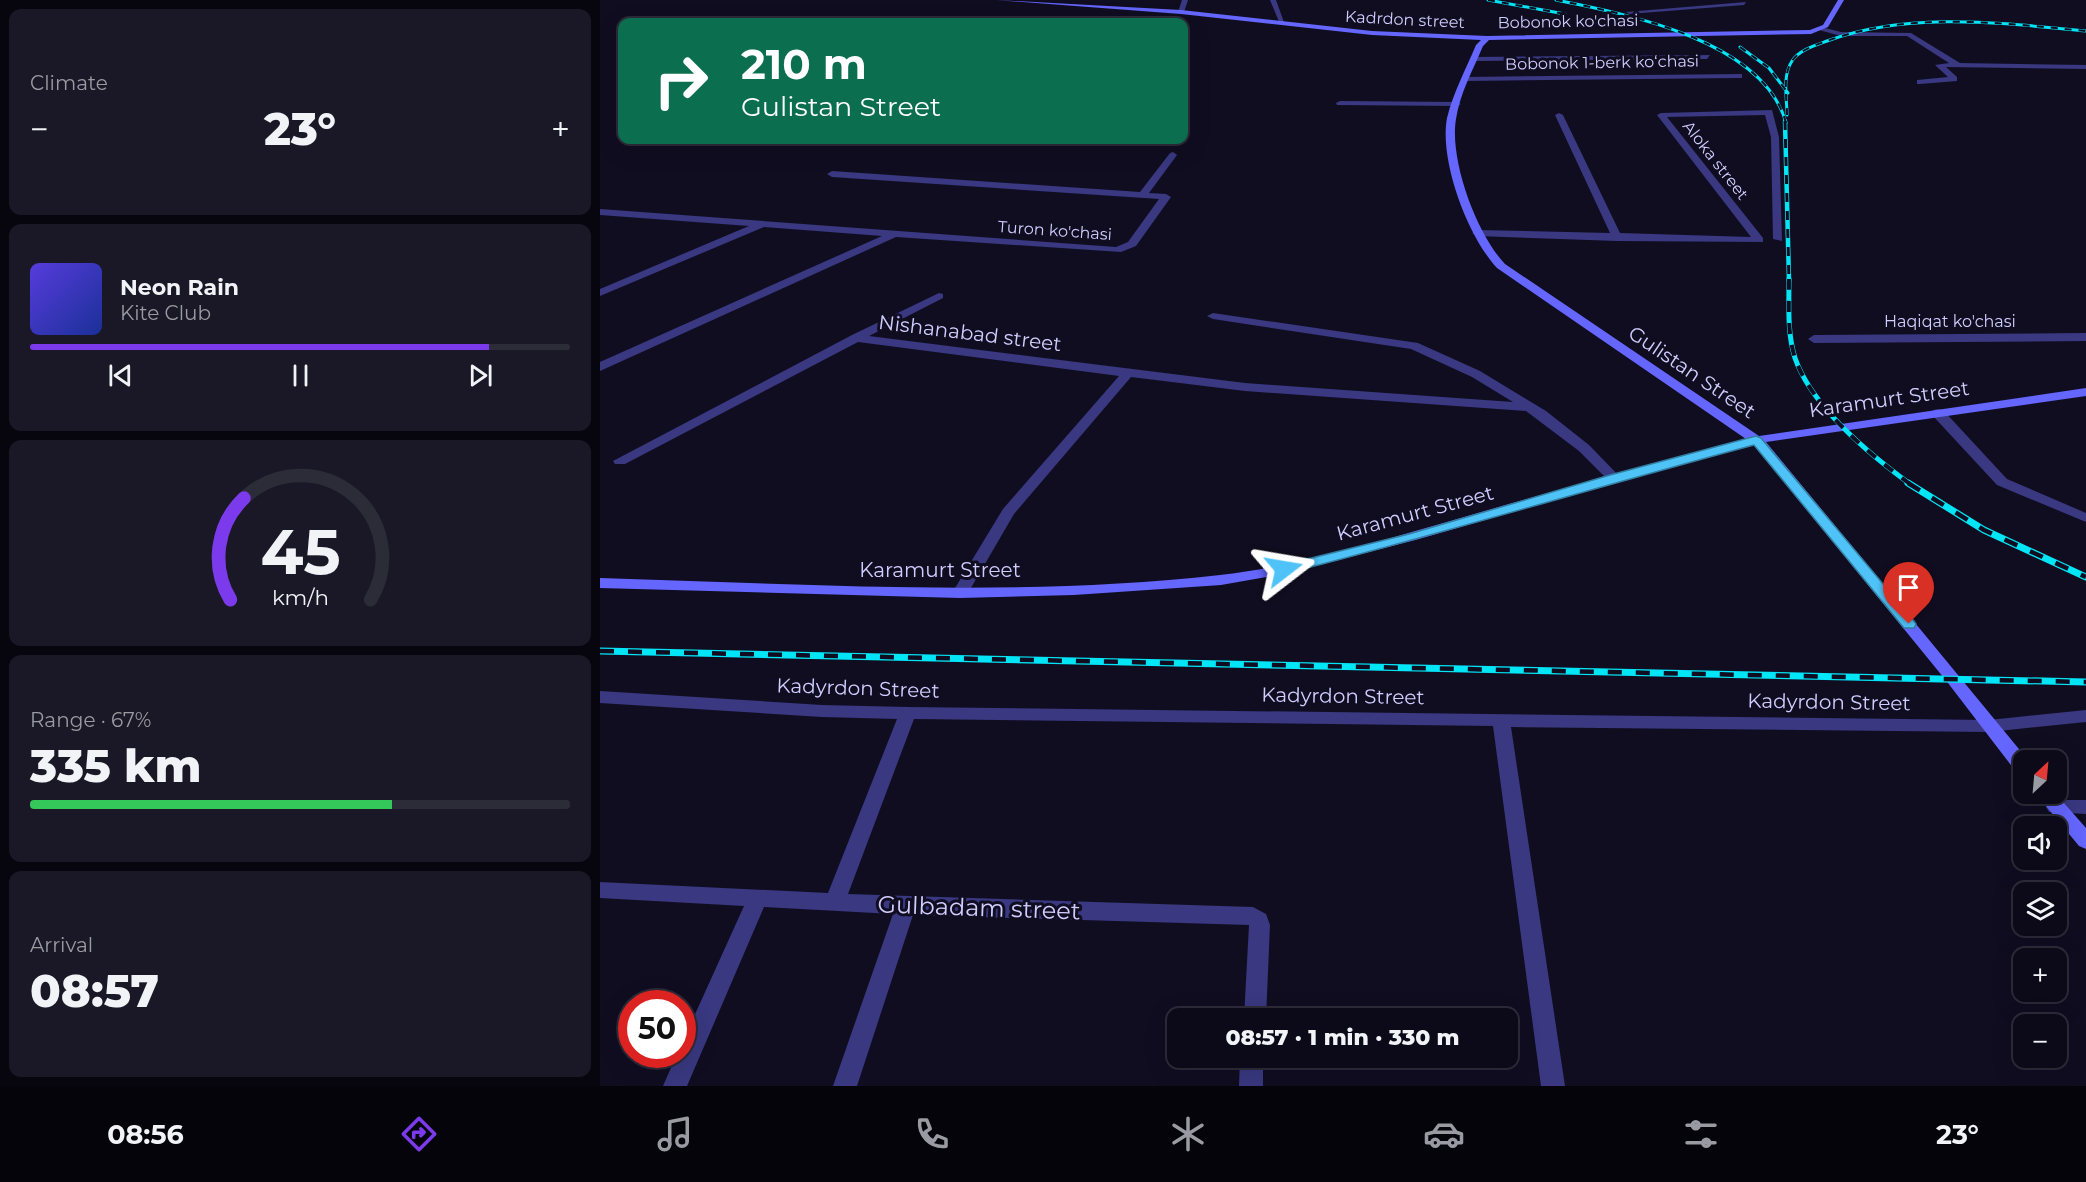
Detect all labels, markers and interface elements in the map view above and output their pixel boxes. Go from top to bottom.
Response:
street label: Kadrdon street [1345,7,1466,32]
street label: Bobonok ko'chasi [1497,11,1639,32]
text: 210 m [741,38,867,90]
icon: right [642,42,720,120]
street label: Bobonok 1-berk koʻchasi [1505,51,1699,74]
text: Climate [30,71,108,95]
text: Gulistan Street [741,90,941,123]
text: 23° [264,101,336,156]
text: − [30,109,49,149]
text: + [551,109,570,149]
street label: Aloka street [1679,117,1753,204]
street label: Turon ko'chasi [997,217,1113,244]
text: Neon Rain [120,274,239,301]
text: Kite Club [120,301,211,325]
street label: Nishanabad street [877,310,1063,356]
street label: Haqiqat ko'chasi [1884,312,2016,331]
street label: Gulistan Street [1624,321,1760,423]
icon: previous [104,359,137,392]
icon: pause [284,359,317,392]
icon: next [464,359,497,392]
street label: Karamurt Street [1807,376,1971,422]
street label: Karamurt Street [1334,481,1496,545]
text: 45 [260,514,340,590]
position arrow [1252,537,1316,601]
street label: Karamurt Street [859,558,1021,582]
pin [1883,562,1934,624]
icon: arrive [1892,571,1925,604]
text: km/h [271,584,329,610]
street label: Kadyrdon Street [776,673,940,703]
street label: Kadyrdon Street [1261,683,1425,709]
street label: Kadyrdon Street [1747,689,1911,715]
text: Range · 67% [30,708,151,732]
text: 335 km [30,738,201,793]
north arrow [2013,750,2067,804]
map controls [2013,750,2067,1068]
button: sound [2013,816,2067,870]
button: layers [2013,882,2067,936]
street label: Gulbadam street [877,889,1081,926]
text: Arrival [30,933,93,957]
button: + [2013,948,2067,1002]
text: 08:57 [30,963,159,1018]
speed limit sign: 50 [618,990,696,1068]
button: − [2013,1014,2067,1068]
text: 08:57 · 1 min · 330 m [1225,1024,1460,1051]
icon: directions [398,1113,440,1155]
icon: music [654,1113,696,1155]
icon: phone [911,1113,953,1155]
icon: climate [1167,1113,1209,1155]
icon: car [1423,1113,1465,1155]
icon: filters [1680,1113,1722,1155]
text: 08:56 [107,1118,184,1151]
text: 23° [1936,1118,1979,1151]

